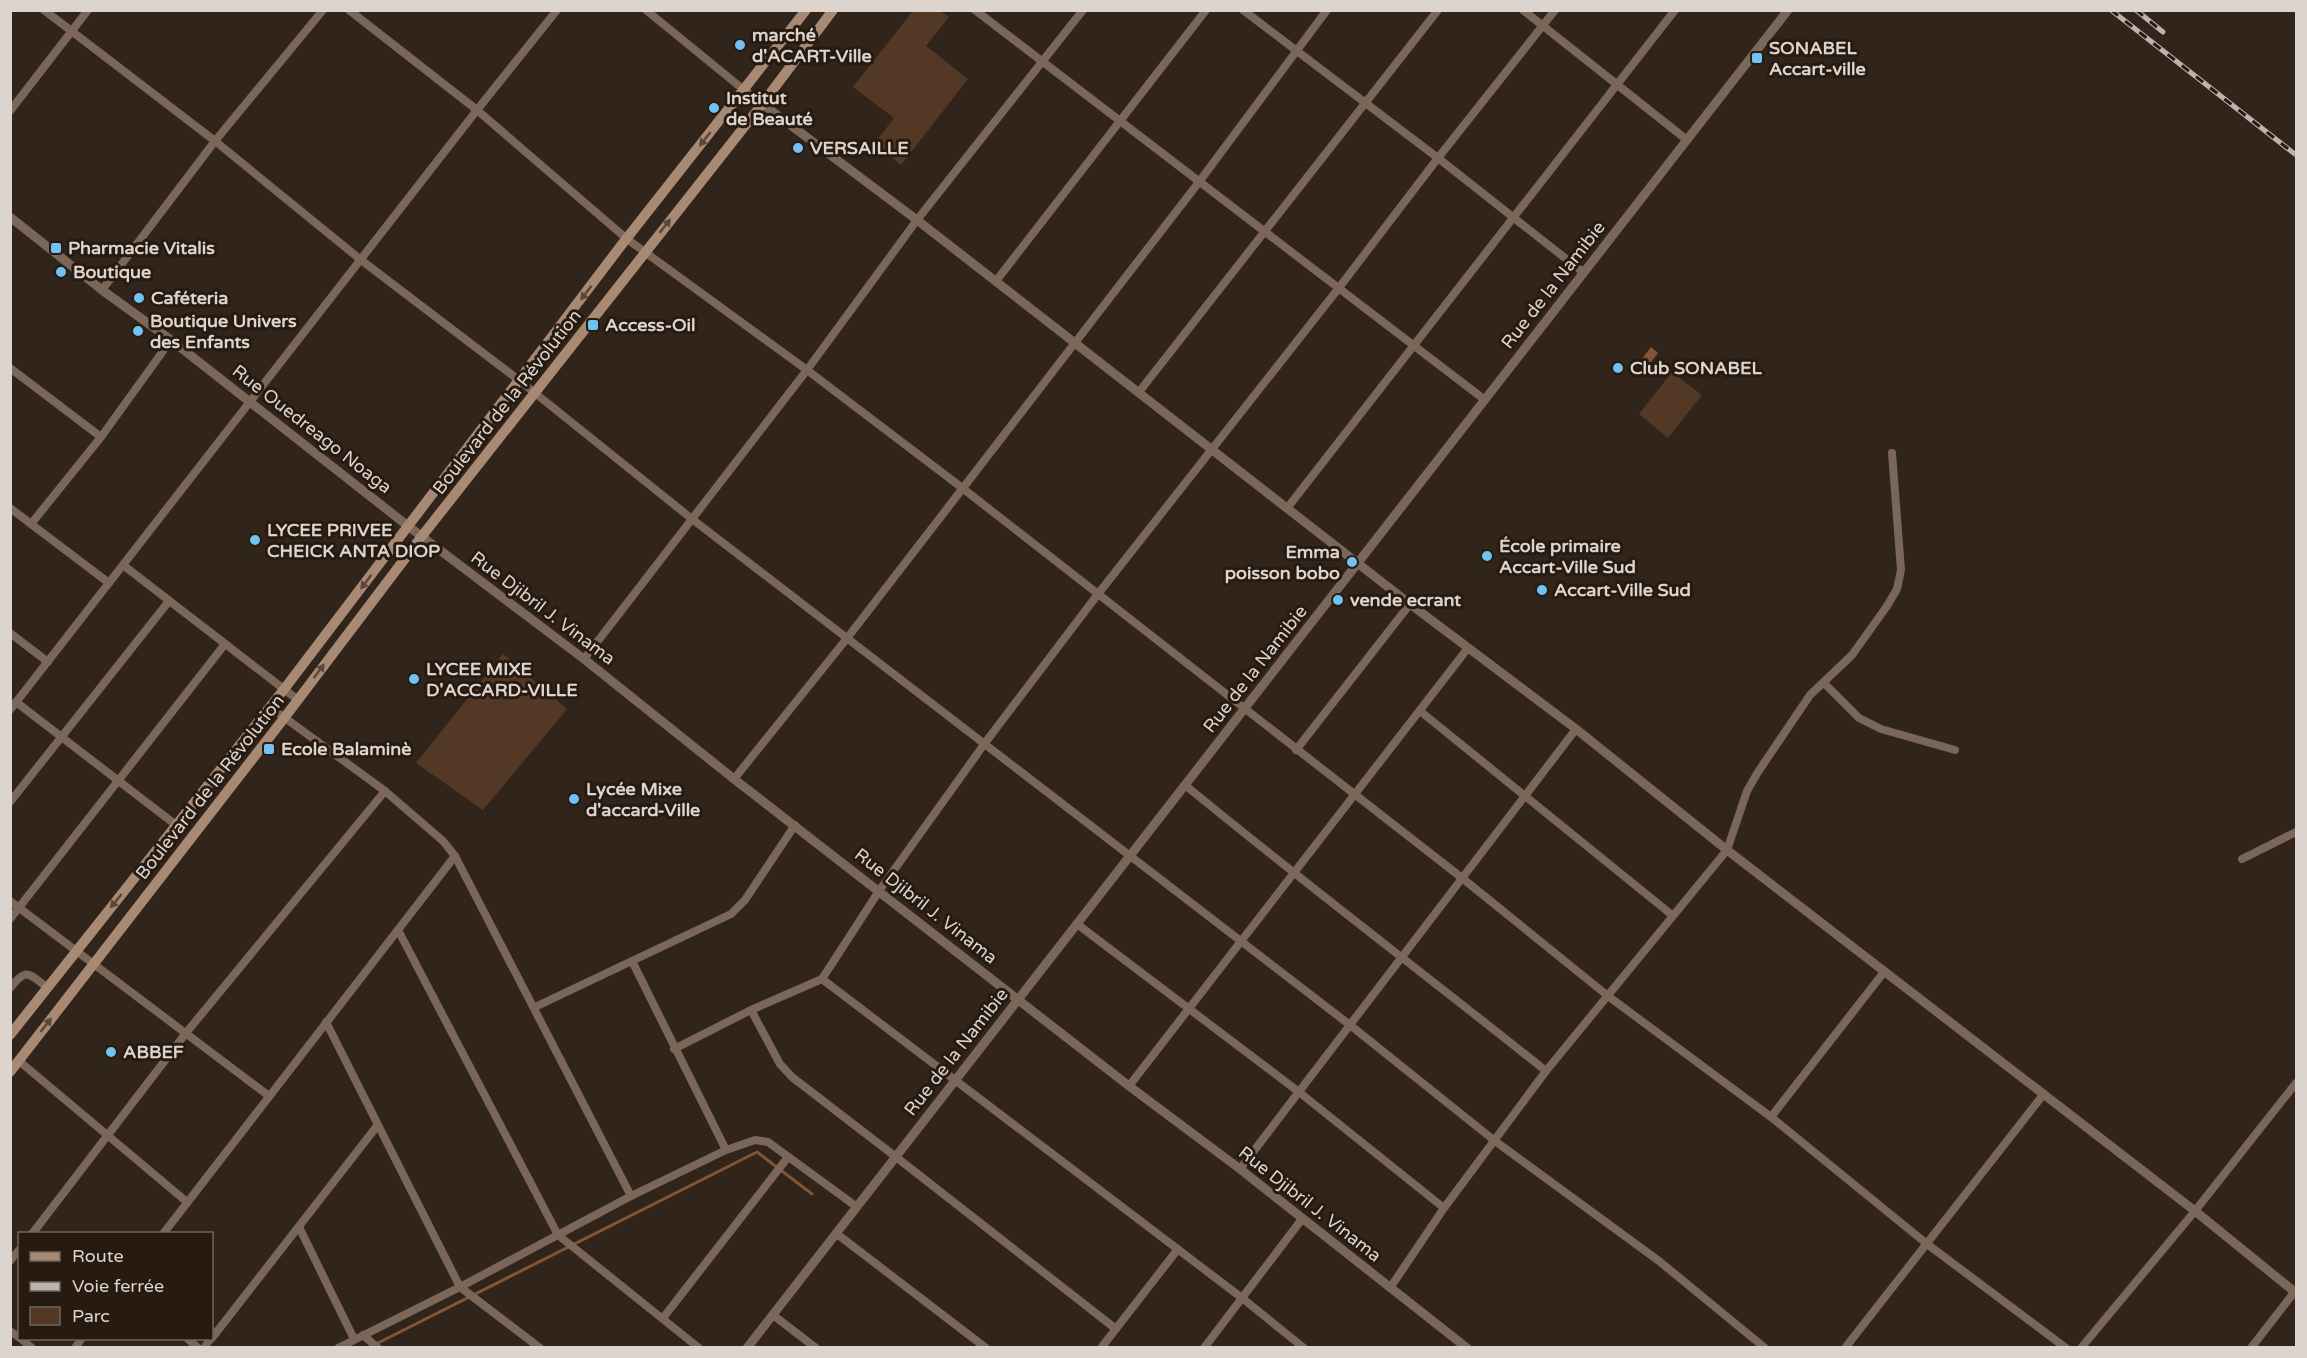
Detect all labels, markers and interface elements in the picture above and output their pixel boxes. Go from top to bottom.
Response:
place label: marché d'ACART-Ville [752,24,872,67]
place label: SONABEL Accart-ville [1769,37,1866,80]
marker: marché d'ACART-Ville [733,38,747,52]
marker: SONABEL Accart-ville [1750,51,1764,65]
place label: Institut de Beauté [726,87,813,130]
marker: Institut de Beauté [707,101,721,115]
one-way arrow [700,132,712,147]
place label: VERSAILLE [810,137,909,159]
marker: VERSAILLE [791,141,805,155]
street label: Rue de la Namibie [1496,217,1610,353]
one-way arrow [659,218,672,234]
place label: Pharmacie Vitalis [68,237,215,259]
marker: Pharmacie Vitalis [49,241,63,255]
place label: Boutique [73,261,151,283]
marker: Boutique [54,265,68,279]
one-way arrow [580,285,592,301]
place label: Caféteria [151,287,228,309]
marker: Caféteria [132,291,146,305]
street label: Boulevard de la Révolution [428,305,586,499]
place label: Boutique Univers des Enfants [150,310,297,353]
place label: Access-Oil [605,314,695,336]
marker: Access-Oil [586,318,600,332]
marker: Boutique Univers des Enfants [131,324,145,338]
place label: Club SONABEL [1630,357,1763,379]
street label: Rue Ouedreago Noaga [228,360,396,498]
marker: Club SONABEL [1611,361,1625,375]
place label: LYCEE PRIVEE CHEICK ANTA DIOP [267,519,440,562]
marker: LYCEE PRIVEE CHEICK ANTA DIOP [248,533,262,547]
place label: École primaire Accart-Ville Sud [1499,535,1636,578]
place label: Emma poisson bobo [1225,541,1340,584]
street label: Rue Djibril J. Vinama [466,546,620,670]
marker: École primaire Accart-Ville Sud [1480,549,1494,563]
marker: Emma poisson bobo [1345,555,1359,569]
one-way arrow [359,574,372,590]
place label: Accart-Ville Sud [1554,579,1691,601]
marker: Accart-Ville Sud [1535,583,1549,597]
place label: vende ecrant [1350,589,1461,611]
marker: vende ecrant [1331,593,1345,607]
street label: Rue de la Namibie [1198,601,1312,737]
place label: LYCEE MIXE D'ACCARD-VILLE [426,658,578,701]
one-way arrow [313,664,325,679]
marker: LYCEE MIXE D'ACCARD-VILLE [407,672,421,686]
street label: Boulevard de la Révolution [131,690,289,884]
place label: Ecole Balaminè [281,738,411,760]
marker: Ecole Balaminè [262,742,276,756]
place label: Lycée Mixe d'accard-Ville [586,778,700,821]
marker: Lycée Mixe d'accard-Ville [567,792,581,806]
street label: Rue Djibril J. Vinama [850,843,1002,969]
one-way arrow [109,893,122,909]
street label: Rue de la Namibie [899,984,1013,1120]
one-way arrow [40,1018,52,1033]
place label: ABBEF [123,1041,184,1063]
marker: ABBEF [104,1045,118,1059]
street label: Rue Djibril J. Vinama [1234,1141,1386,1267]
legend [18,1232,213,1340]
text: Route [72,1245,124,1267]
text: Voie ferrée [72,1275,164,1297]
text: Parc [72,1305,110,1327]

